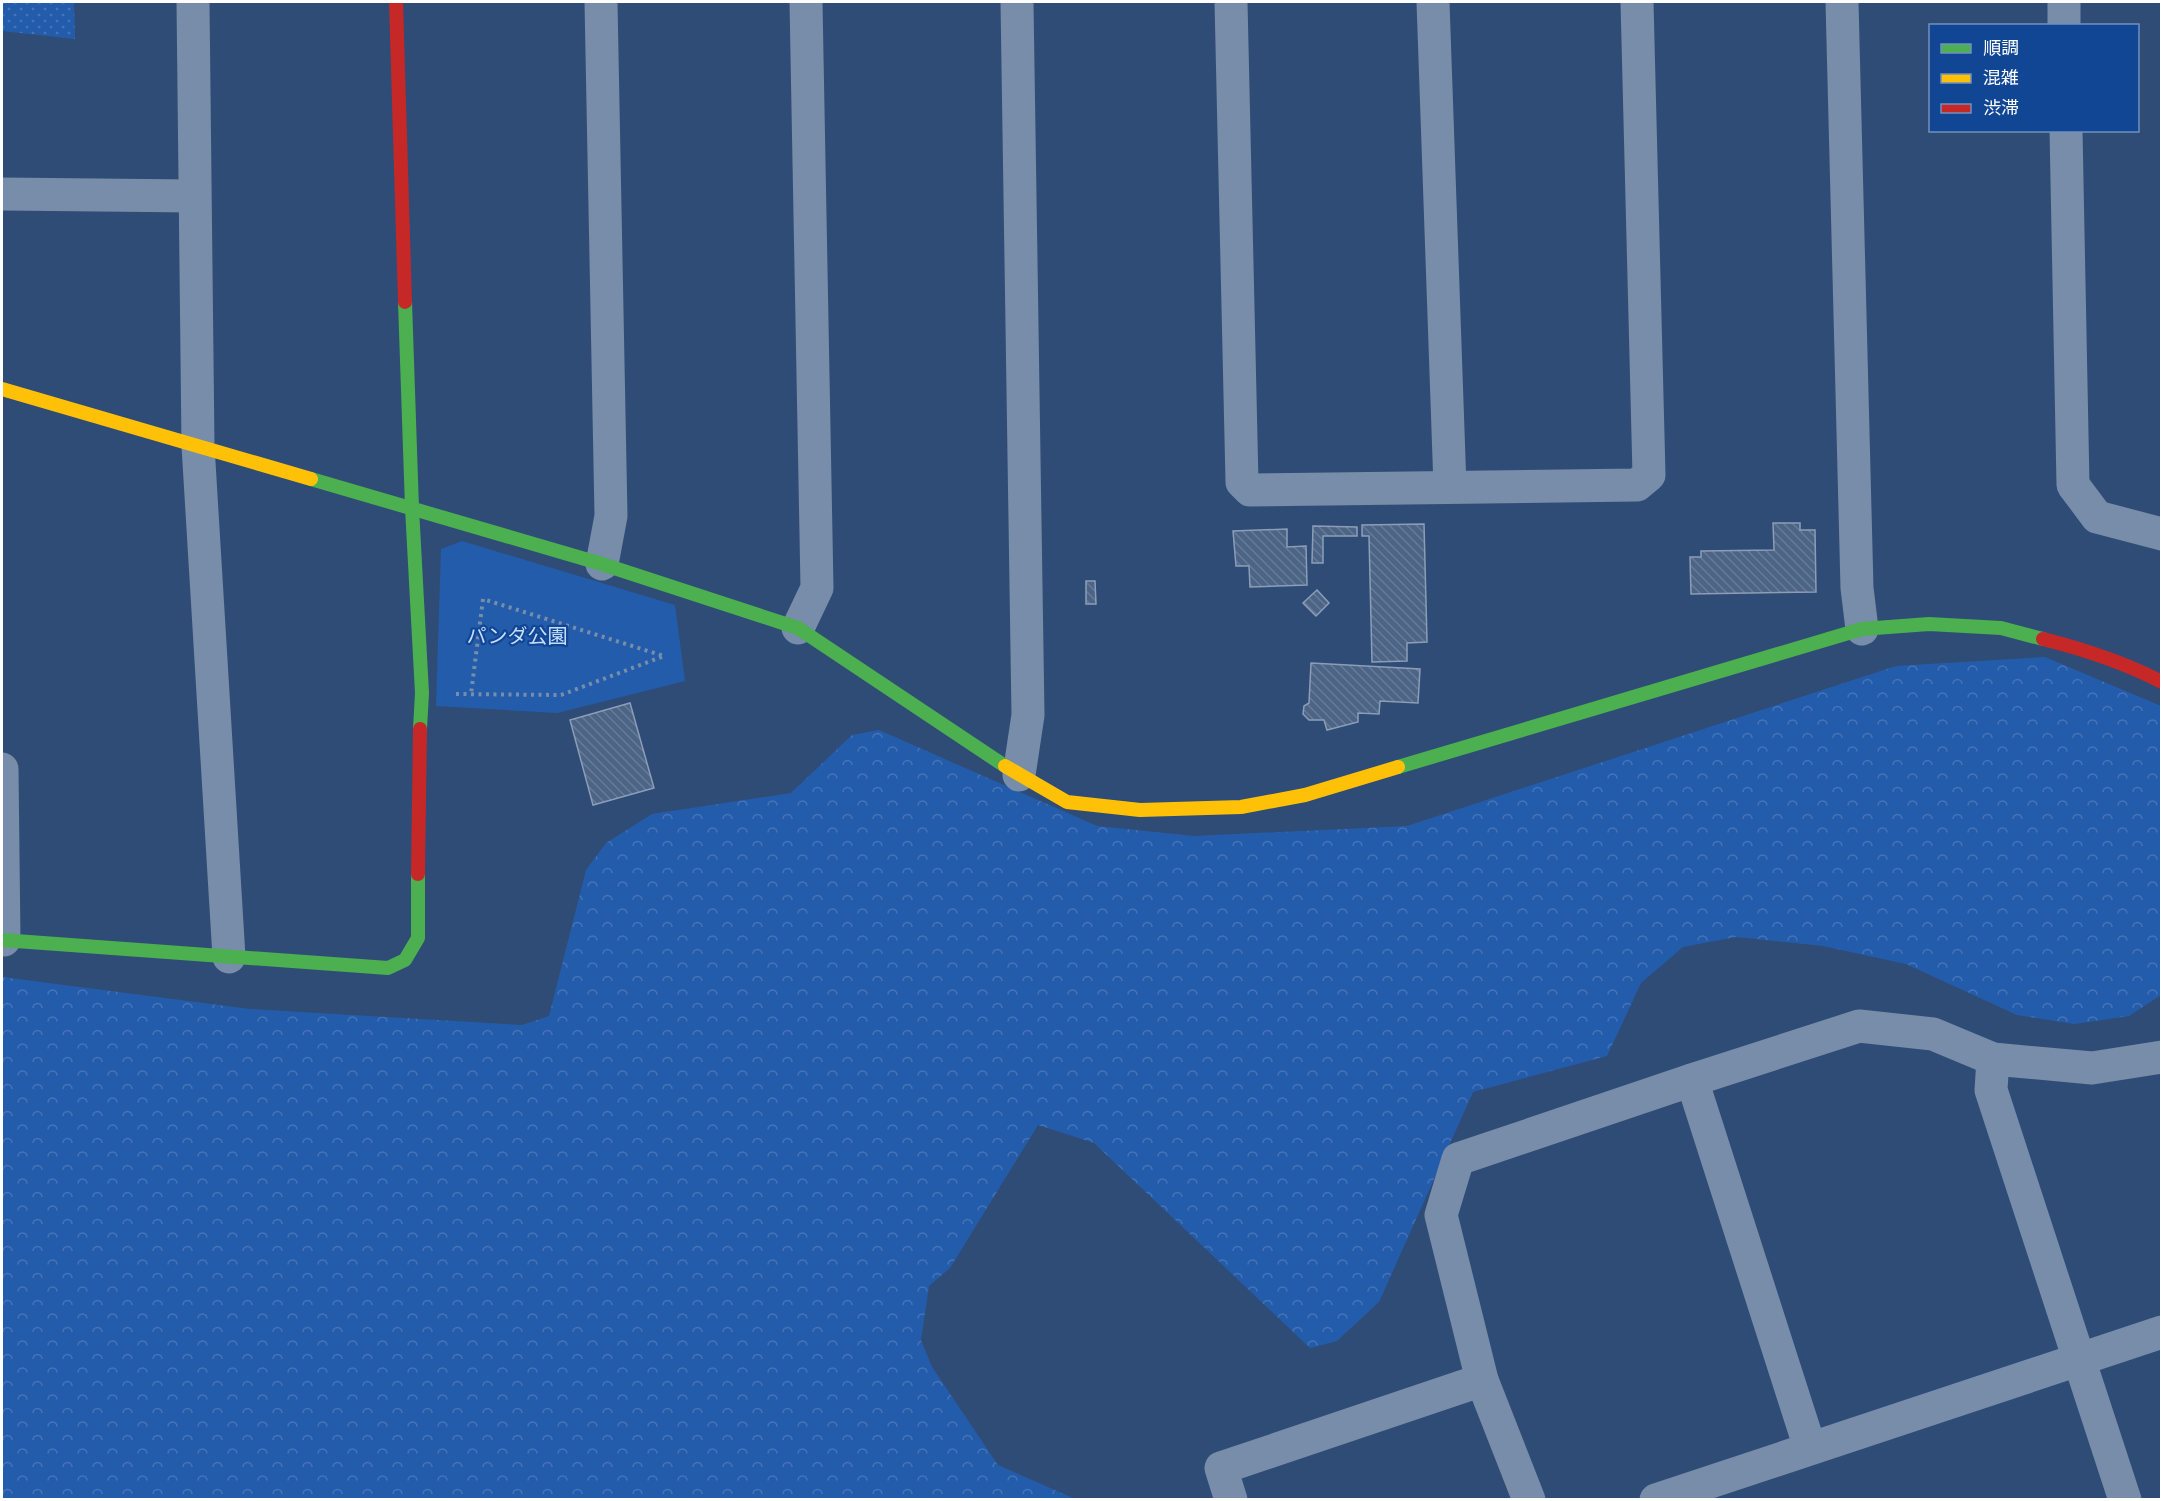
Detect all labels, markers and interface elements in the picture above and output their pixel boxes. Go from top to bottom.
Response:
legend [1929,24,2139,132]
text: 順調 [1983,37,2019,59]
text: 混雑 [1983,67,2019,89]
text: 渋滞 [1983,97,2019,119]
park label: パンダ公園 [467,625,568,648]

